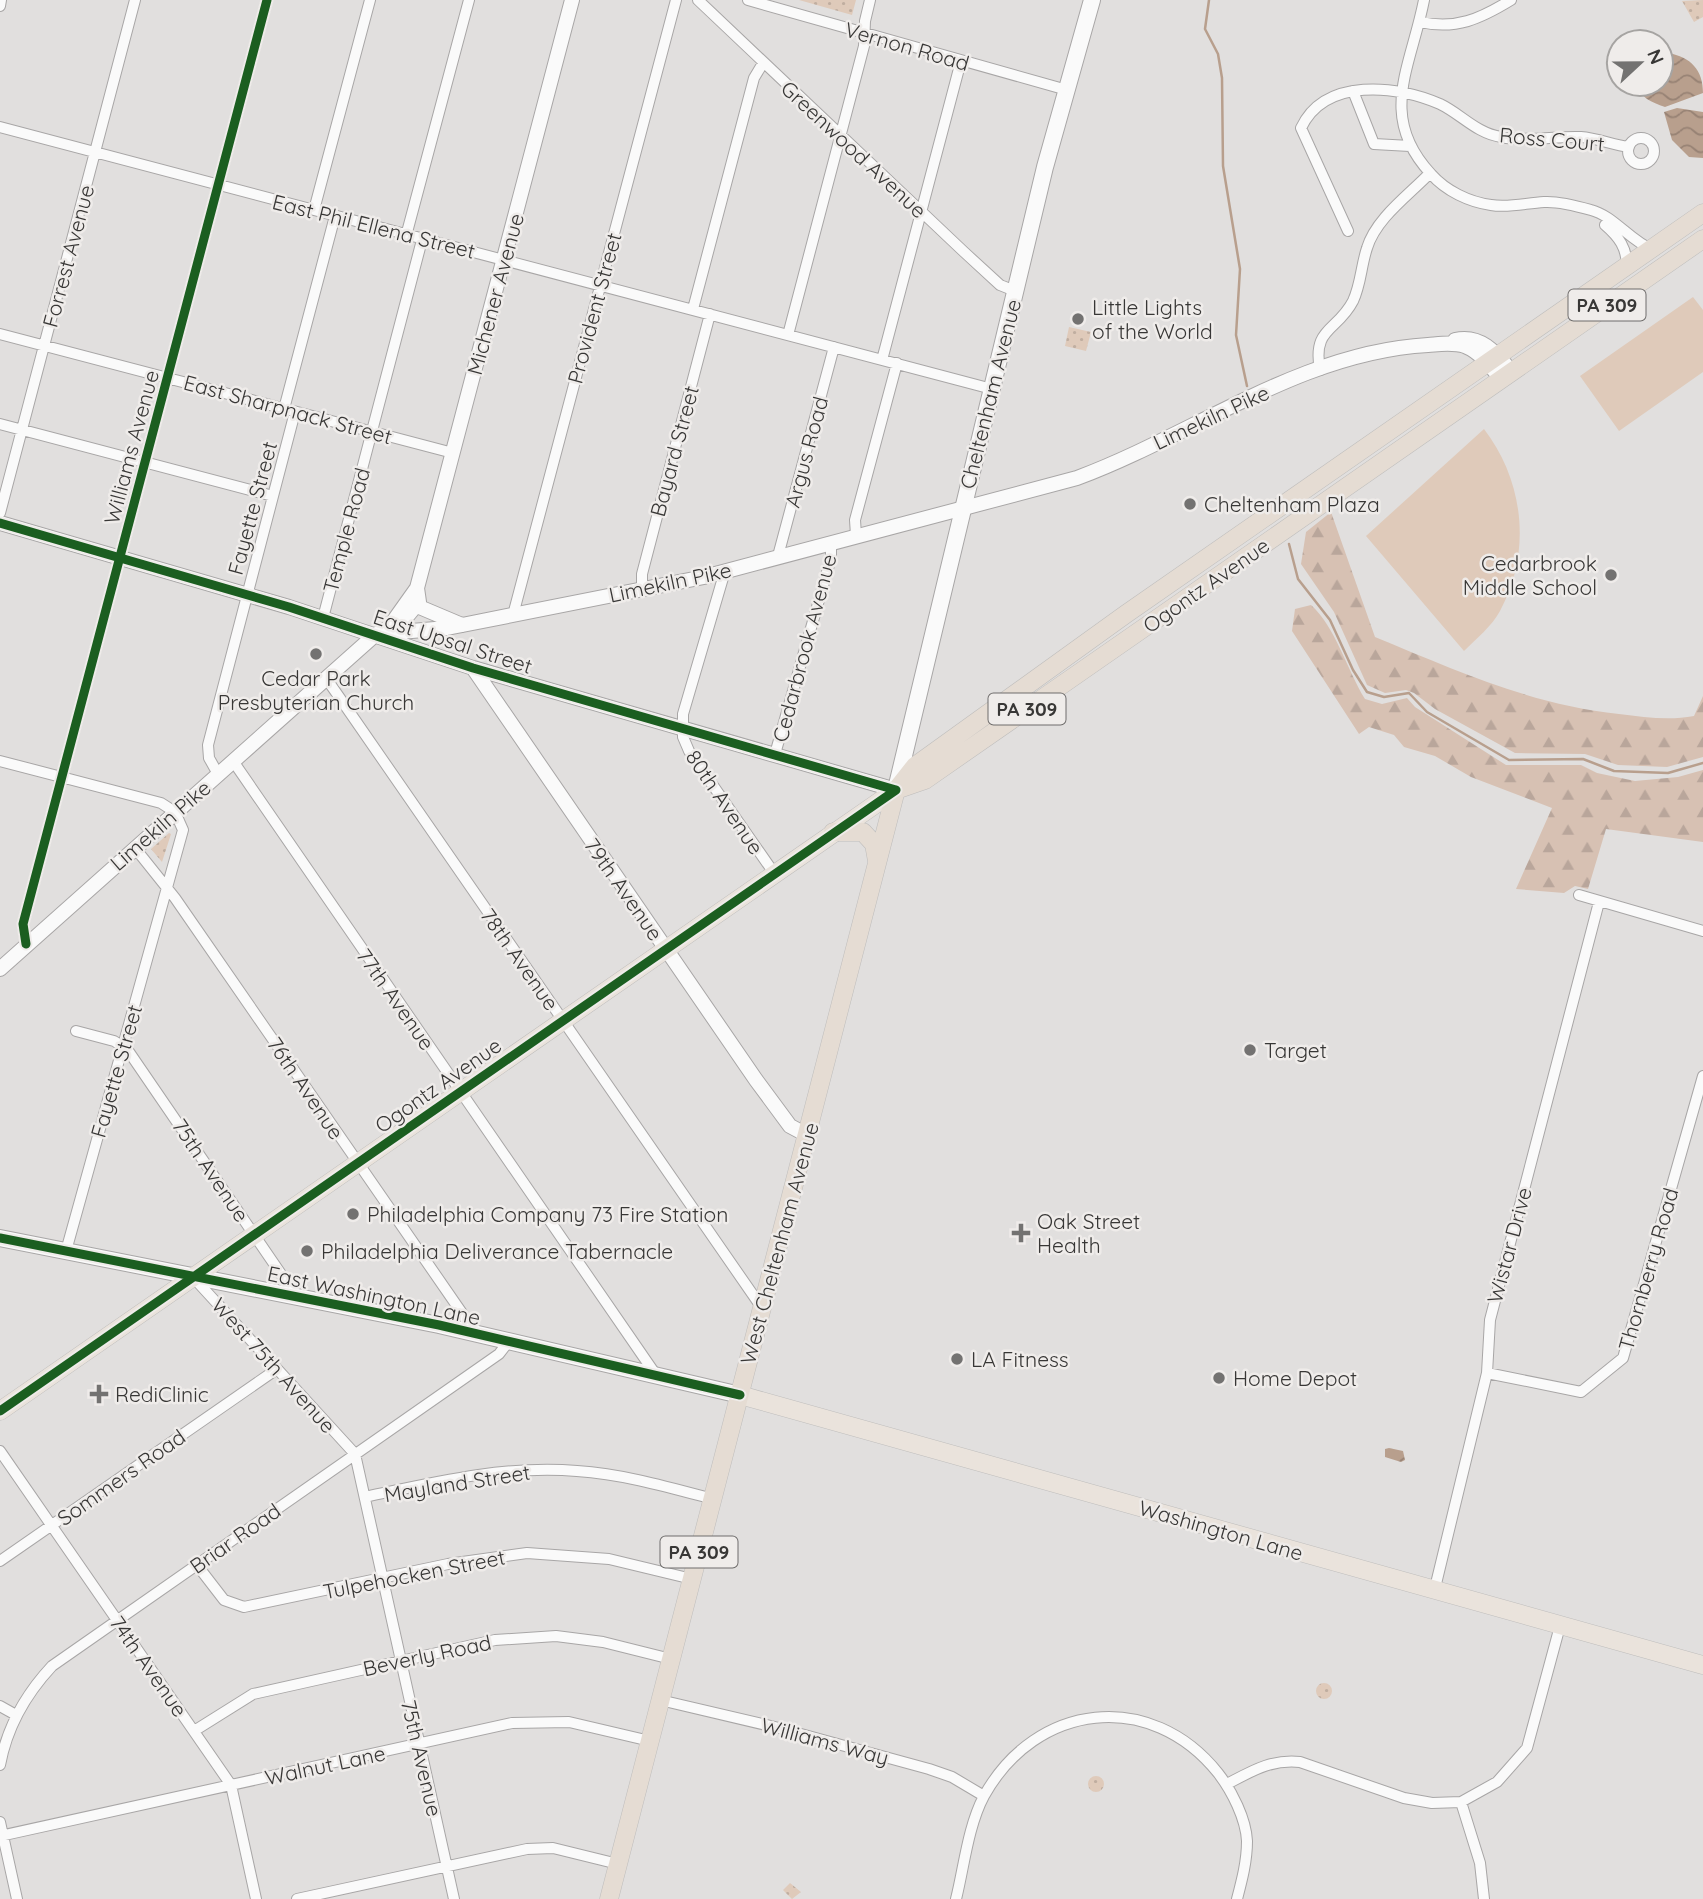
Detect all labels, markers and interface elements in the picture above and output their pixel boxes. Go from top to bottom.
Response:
street label: Vernon Road [842,16,972,76]
north arrow [1605,28,1675,98]
text: N [1642,46,1670,68]
street label: Greenwood Avenue [776,75,932,223]
street label: Ross Court [1498,121,1606,157]
street label: Forrest Avenue [37,182,99,330]
street label: East Phil Ellena Street [270,188,478,264]
street label: Michener Avenue [461,210,529,378]
street label: Provident Street [561,230,627,386]
road number: PA 309 [1568,290,1646,320]
place label: Little Lights of the World [1092,294,1213,344]
street label: Cheltenham Avenue [954,296,1026,492]
marker: Little Lights of the World [1070,311,1086,327]
street label: Williams Avenue [98,367,164,527]
street label: East Sharpnack Street [181,369,395,449]
street label: Limekiln Pike [1149,379,1273,455]
street label: Bayard Street [644,383,704,519]
street label: Argus Road [779,394,833,510]
street label: Fayette Street [222,438,282,578]
street label: Temple Road [317,465,375,595]
place label: Cheltenham Plaza [1204,491,1380,517]
marker: Cheltenham Plaza [1182,496,1198,512]
street label: Ogontz Avenue [1138,532,1274,638]
place label: Cedarbrook Middle School [1463,550,1597,600]
street label: Cedarbrook Avenue [766,551,842,745]
street label: Limekiln Pike [606,556,734,608]
marker: Cedarbrook Middle School [1603,567,1619,583]
street label: East Upsal Street [370,603,536,679]
marker: Cedar Park Presbyterian Church [308,646,324,662]
place label: Cedar Park Presbyterian Church [218,665,414,715]
road number: PA 309 [988,694,1066,724]
street label: 80th Avenue [681,745,769,859]
street label: Limekiln Pike [104,774,216,876]
street label: 79th Avenue [579,833,669,945]
street label: 78th Avenue [475,903,565,1015]
street label: 77th Avenue [351,943,441,1055]
street label: Fayette Street [85,1002,147,1140]
street label: 76th Avenue [262,1032,350,1144]
street label: Ogontz Avenue [370,1032,506,1138]
place label: Target [1264,1037,1327,1063]
marker: Target [1242,1042,1258,1058]
street label: 75th Avenue [167,1113,255,1227]
street label: West Cheltenham Avenue [734,1119,824,1367]
street label: Wistar Drive [1481,1184,1537,1306]
street label: Thornberry Road [1612,1185,1684,1353]
place label: Philadelphia Company 73 Fire Station [367,1201,728,1227]
marker: Philadelphia Company 73 Fire Station [345,1206,361,1222]
place label: Oak Street Health [1037,1208,1140,1258]
marker: Oak Street Health [1011,1223,1031,1243]
place label: Philadelphia Deliverance Tabernacle [321,1238,673,1264]
marker: Philadelphia Deliverance Tabernacle [299,1243,315,1259]
street label: East Washington Lane [265,1260,483,1330]
street label: West 75th Avenue [206,1292,342,1438]
place label: LA Fitness [971,1346,1069,1372]
marker: LA Fitness [949,1351,965,1367]
place label: Home Depot [1233,1365,1357,1391]
marker: Home Depot [1211,1370,1227,1386]
place label: RediClinic [115,1381,209,1407]
marker: RediClinic [89,1384,109,1404]
street label: Sommers Road [52,1423,190,1531]
street label: Mayland Street [382,1459,532,1507]
street label: Washington Lane [1136,1494,1306,1566]
street label: Briar Road [185,1497,285,1579]
road number: PA 309 [660,1536,738,1568]
street label: Tulpehocken Street [321,1544,507,1604]
street label: 74th Avenue [105,1610,193,1722]
street label: Beverly Road [360,1629,494,1681]
street label: 75th Avenue [396,1697,448,1819]
street label: Williams Way [758,1711,892,1771]
street label: Walnut Lane [262,1740,388,1790]

